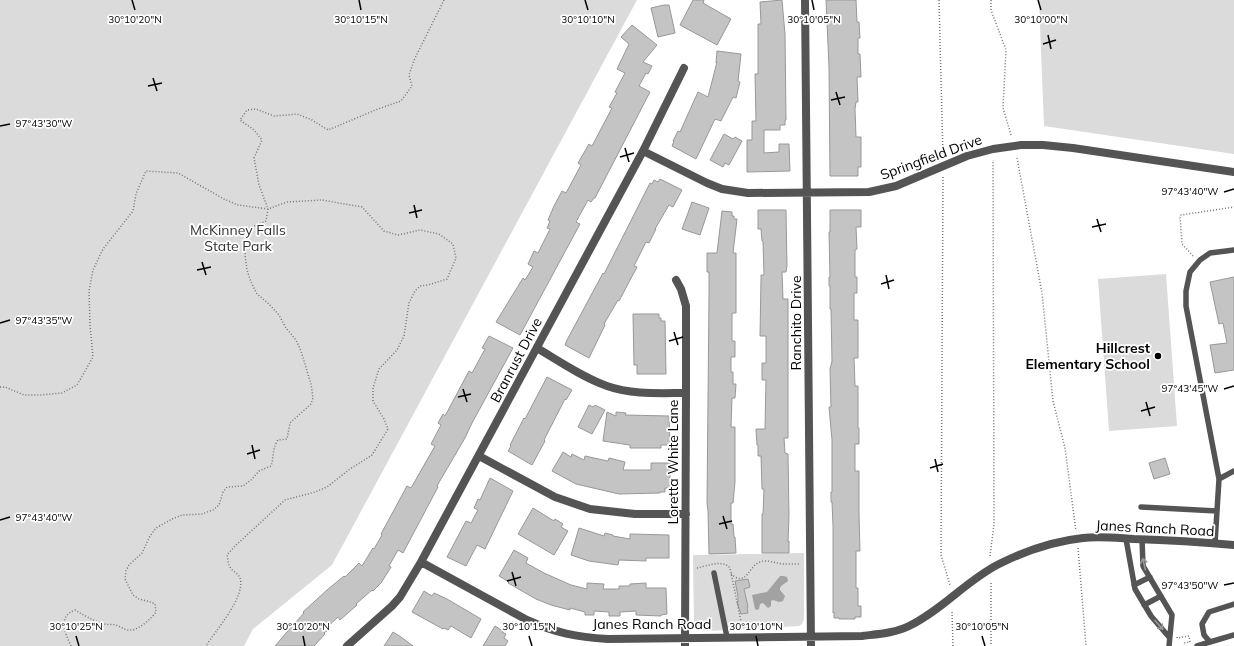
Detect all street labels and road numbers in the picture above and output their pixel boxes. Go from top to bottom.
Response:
street label: Springfield Drive [878,130,984,184]
street label: Ranchito Drive [787,275,805,371]
street label: Branrust Drive [486,314,546,406]
street label: Loretta White Lane [664,400,682,524]
street label: Janes Ranch Road [1095,516,1215,540]
street label: Janes Ranch Road [593,615,711,633]

